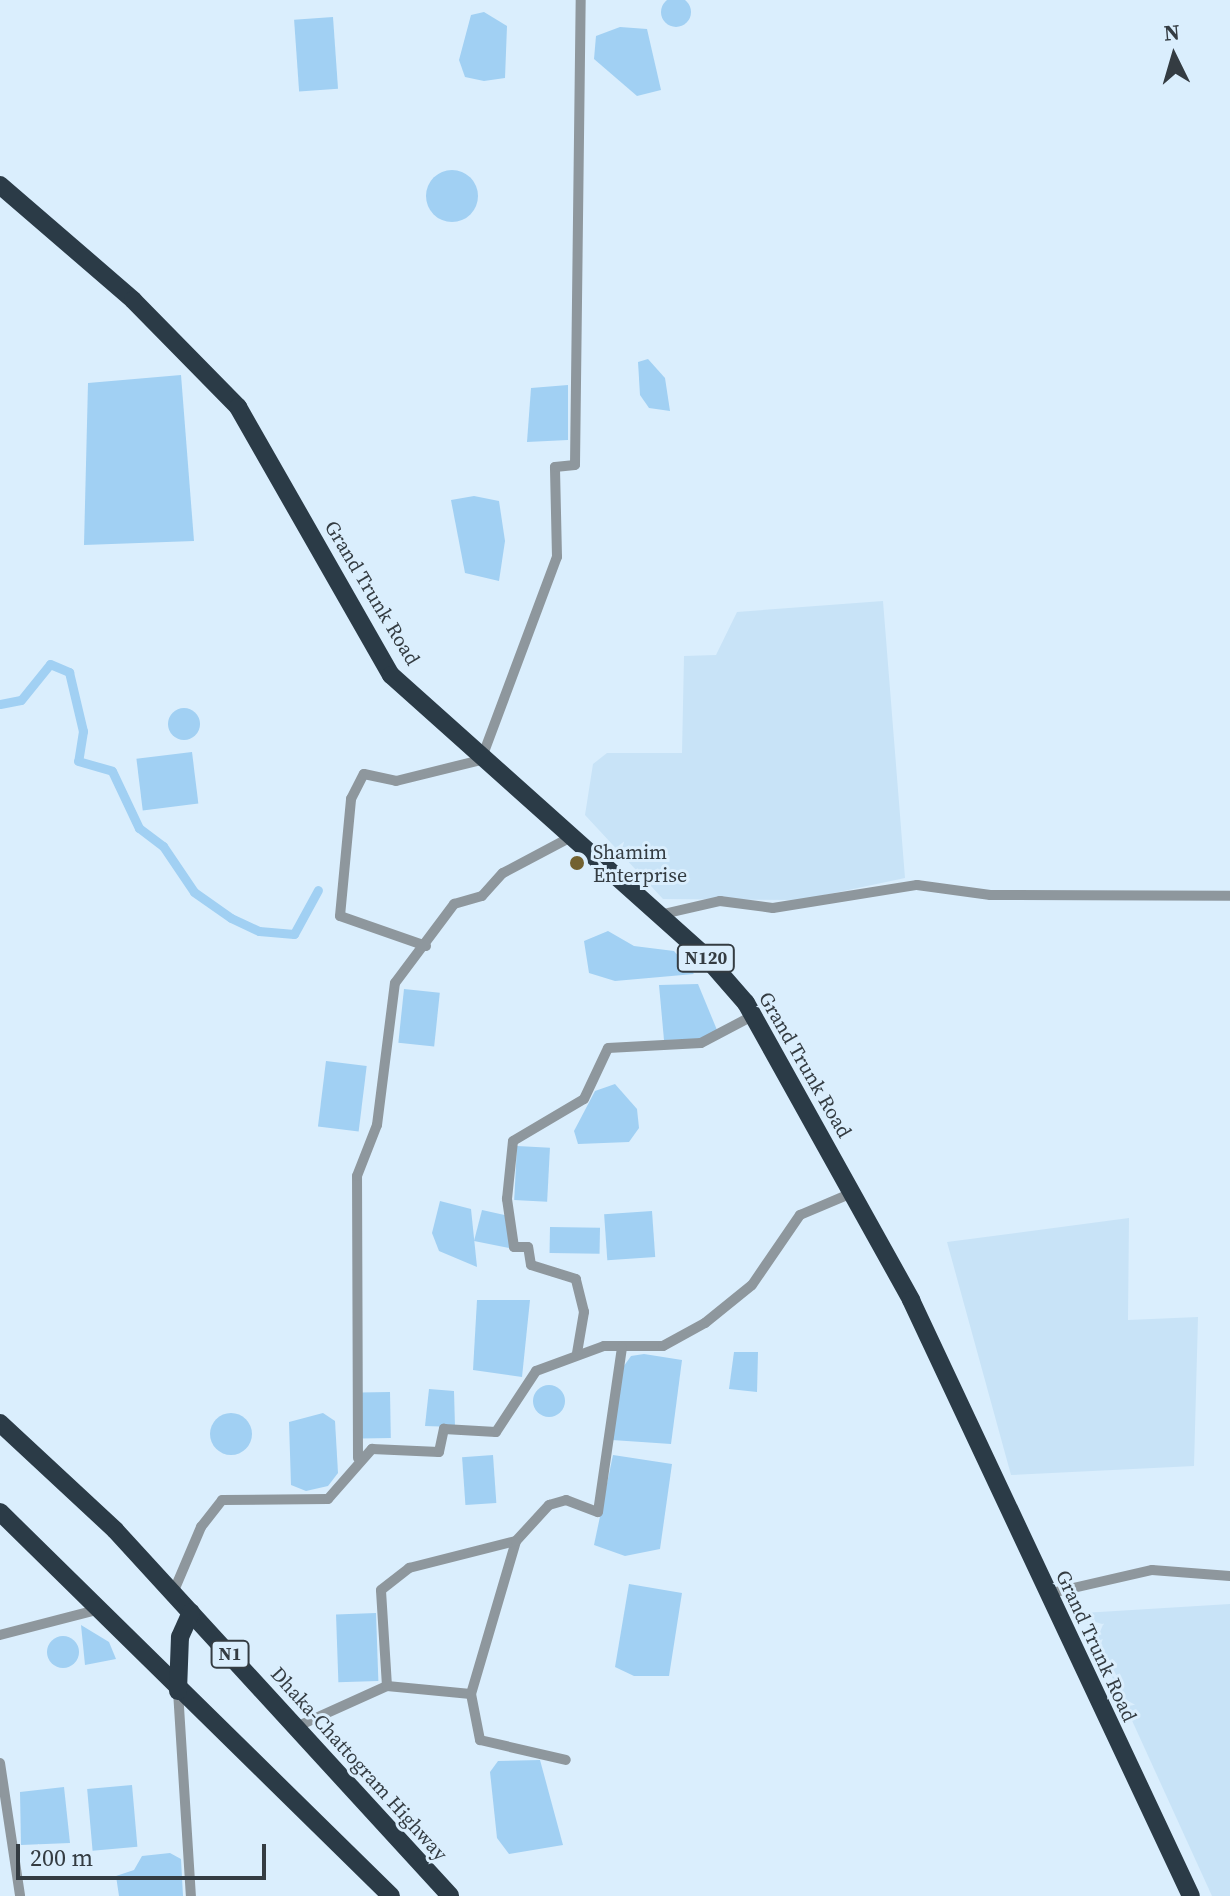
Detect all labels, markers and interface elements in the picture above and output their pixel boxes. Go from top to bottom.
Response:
north arrow [1134,16,1214,96]
text: N [1163,16,1181,48]
street label: Grand Trunk Road [319,516,425,670]
place label: Shamim Enterprise [593,840,687,887]
marker: Shamim Enterprise [568,854,586,872]
road number: N120 [676,944,736,972]
street label: Grand Trunk Road [753,988,857,1142]
street label: Grand Trunk Road [1050,1566,1142,1726]
road number: N1 [210,1640,250,1668]
street label: Dhaka-Chattogram Highway [266,1662,452,1866]
scale bar [20,1828,270,1878]
text: 200 m [30,1841,93,1874]

